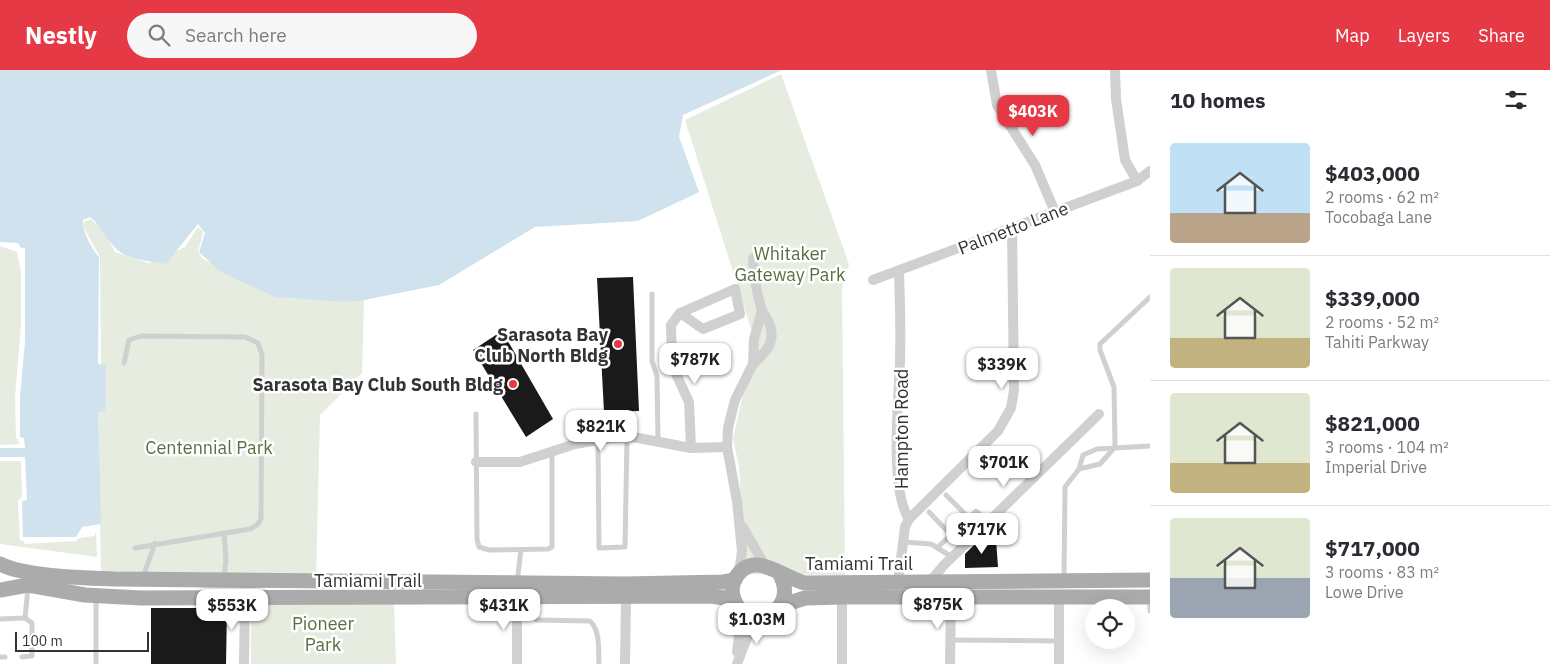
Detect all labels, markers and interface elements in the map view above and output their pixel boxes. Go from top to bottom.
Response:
search box [127,13,477,58]
text: Nestly [25,19,97,51]
icon: search [145,21,173,49]
text: Search here [185,23,287,47]
text: Map [1335,24,1370,47]
text: Layers [1398,24,1450,47]
text: Share [1478,24,1525,47]
text: 10 homes [1170,86,1266,114]
icon: filters [1502,86,1530,114]
pin: $403K [998,94,1068,137]
text: $403K [1008,101,1058,121]
text: $403,000 [1325,159,1420,187]
icon: home [1210,163,1270,223]
text: 2 rooms · 62 m² [1325,187,1439,207]
street label: Palmetto Lane [955,196,1072,260]
text: Tocobaga Lane [1325,207,1432,227]
park label: Whitaker Gateway Park [734,242,846,286]
text: $339,000 [1325,284,1420,312]
icon: home [1210,288,1270,348]
text: 2 rooms · 52 m² [1325,312,1439,332]
place label: Sarasota Bay Club North Bldg [474,323,608,367]
text: Tahiti Parkway [1325,332,1429,352]
marker: Sarasota Bay Club North Bldg [612,338,624,350]
pin: $787K [660,342,730,385]
pin: $339K [967,348,1037,390]
text: $787K [670,349,720,369]
text: $339K [977,354,1027,374]
street label: Hampton Road [890,369,913,489]
place label: Sarasota Bay Club South Bldg [252,373,503,396]
marker: Sarasota Bay Club South Bldg [507,378,519,390]
text: $821,000 [1325,409,1420,437]
pin: $821K [566,410,636,452]
icon: home [1210,413,1270,473]
text: $821K [576,416,626,436]
park label: Centennial Park [145,436,273,459]
text: 3 rooms · 104 m² [1325,437,1449,457]
pin: $701K [969,446,1039,488]
text: $701K [979,452,1029,472]
text: Imperial Drive [1325,457,1427,477]
pin: $717K [947,512,1017,555]
text: $717K [957,519,1007,539]
text: $717,000 [1325,534,1420,562]
icon: home [1210,538,1270,598]
street label: Tamiami Trail [805,552,913,575]
text: 3 rooms · 83 m² [1325,562,1439,582]
street label: Tamiami Trail [314,569,422,592]
text: Lowe Drive [1325,582,1404,602]
pin: $553K [197,588,267,631]
pin: $431K [469,588,539,631]
pin: $875K [903,588,973,630]
text: $875K [913,594,963,614]
text: $553K [207,595,257,615]
text: $431K [479,595,529,615]
map controls [1085,599,1135,649]
button: locate [1085,599,1135,649]
pin: $1.03M [716,602,798,645]
text: $1.03M [729,609,785,629]
park label: Pioneer Park [292,612,354,656]
scale bar [15,629,149,652]
text: 100 m [22,632,63,650]

